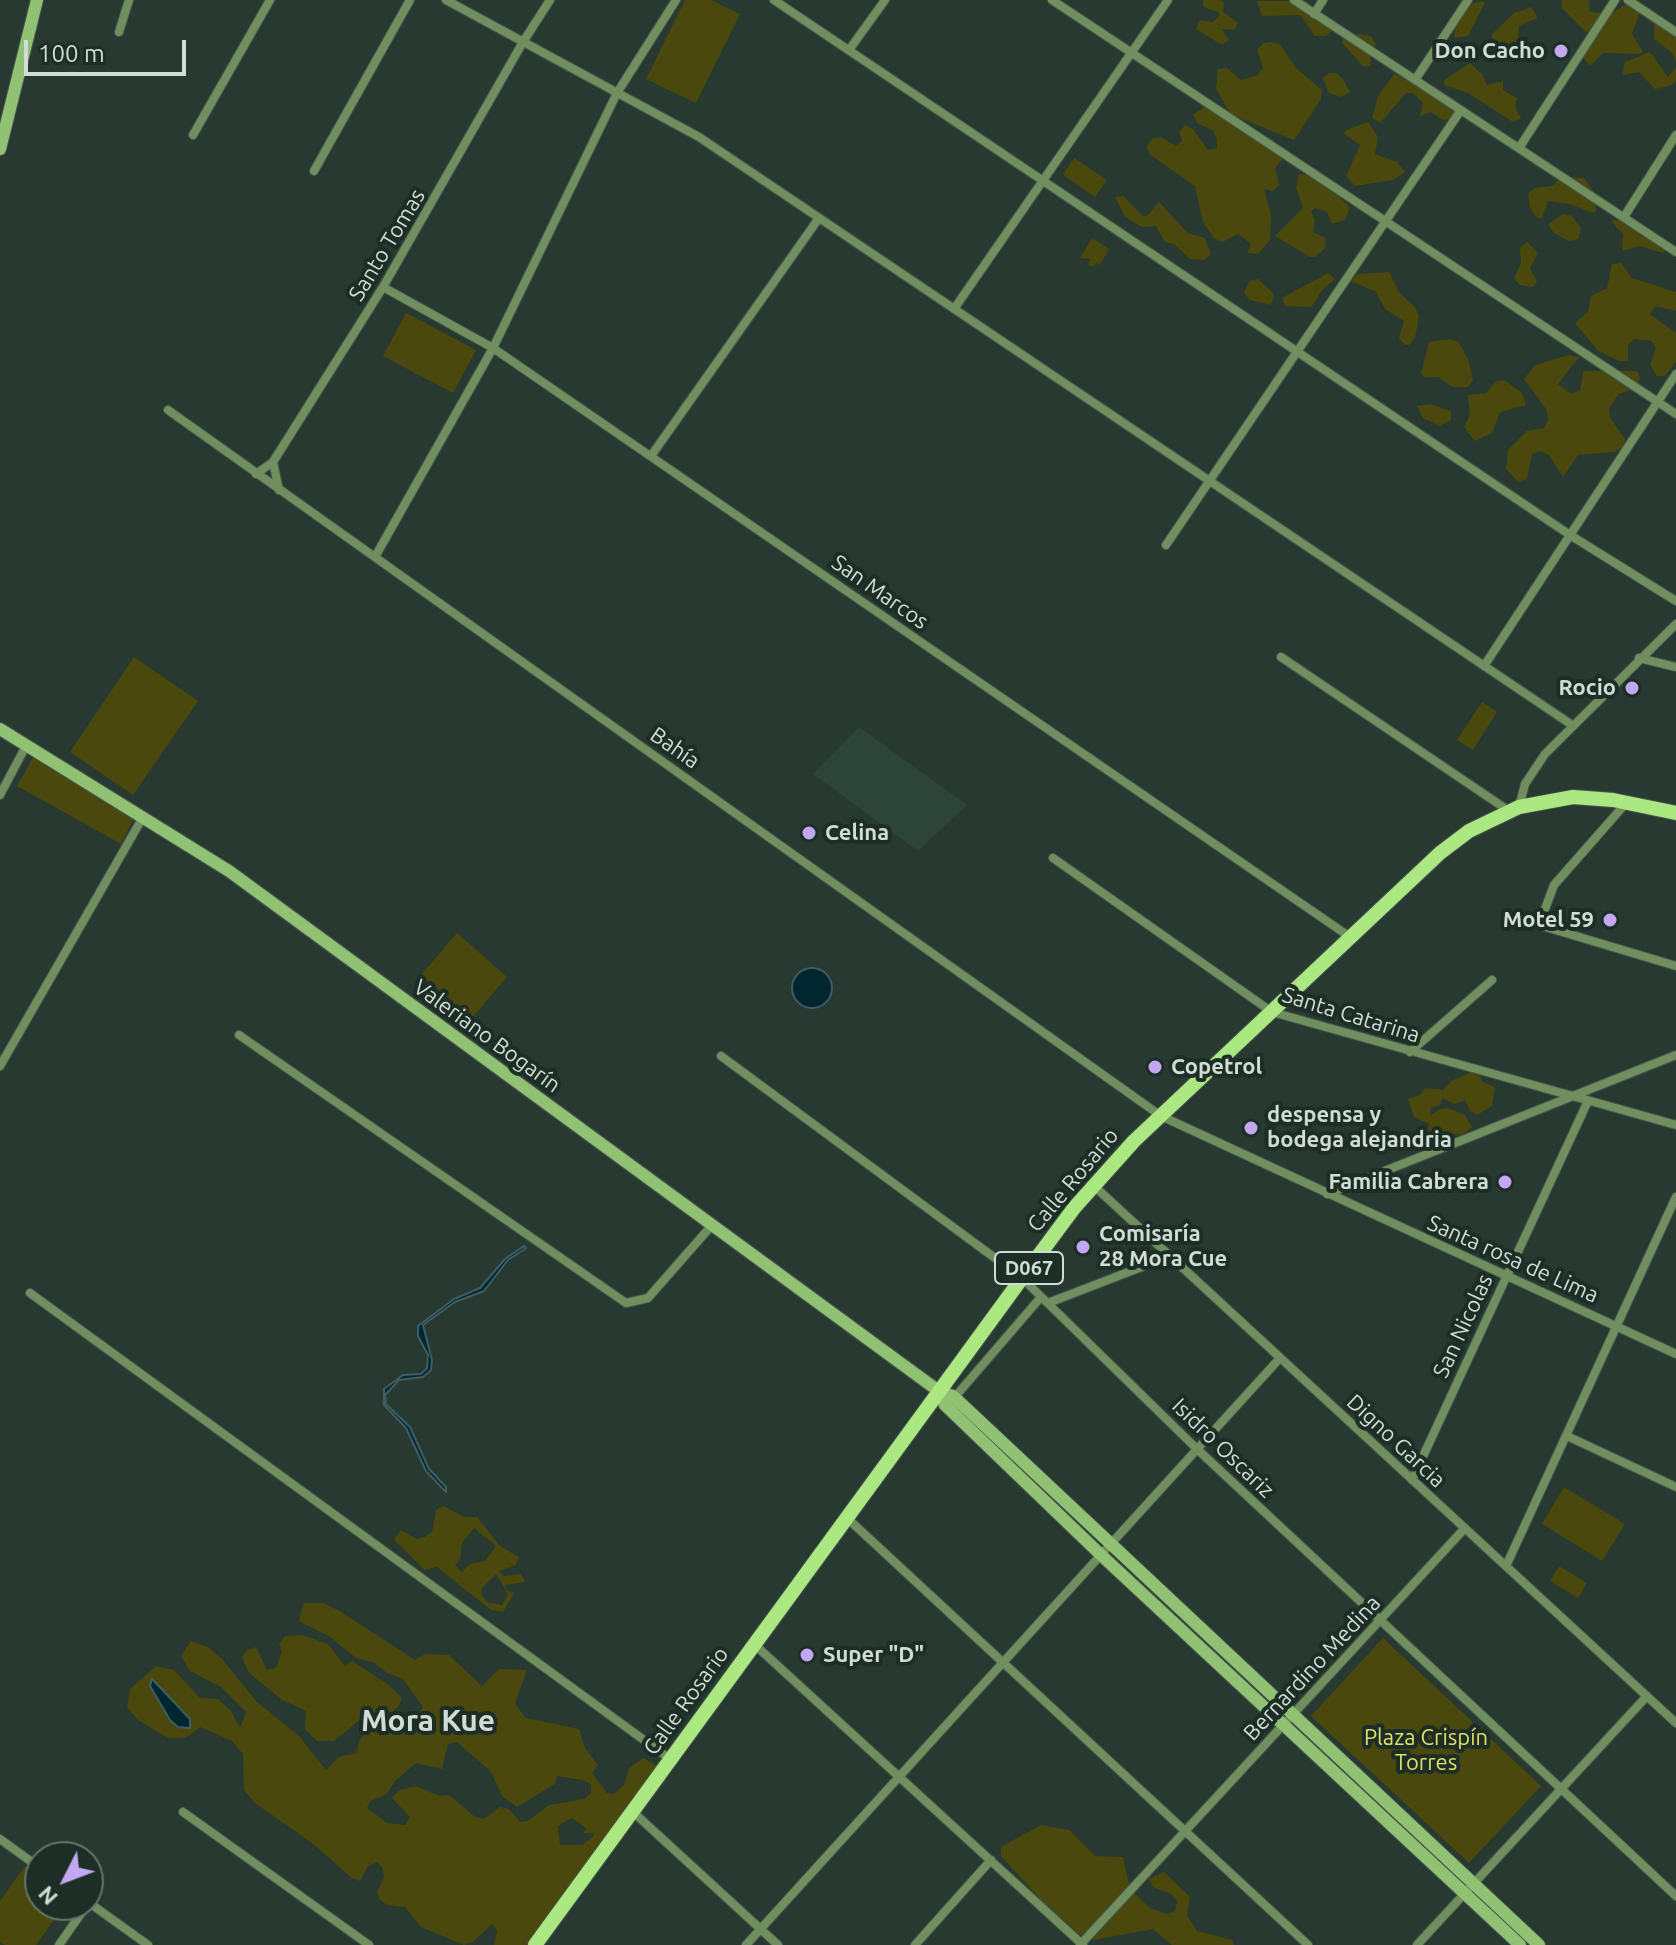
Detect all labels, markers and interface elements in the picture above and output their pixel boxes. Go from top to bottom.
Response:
scale bar [28,24,190,74]
place label: Don Cacho [1435,38,1545,64]
text: 100 m [38,40,105,67]
marker: Don Cacho [1552,42,1570,60]
street label: Santo Tomas [343,184,431,306]
street label: San Marcos [827,549,933,635]
place label: Rocio [1559,675,1616,701]
marker: Rocio [1623,679,1641,697]
street label: Bahía [645,722,705,774]
place label: Celina [825,820,889,846]
marker: Celina [800,824,818,842]
place label: Motel 59 [1503,907,1594,933]
marker: Motel 59 [1601,911,1619,929]
street label: Valeriano Bogarín [408,974,566,1098]
street label: Santa Catarina [1279,982,1423,1048]
place label: Copetrol [1171,1054,1262,1080]
marker: Copetrol [1146,1058,1164,1076]
place label: despensa y bodega alejandria [1267,1102,1452,1154]
marker: despensa y bodega alejandria [1242,1119,1260,1137]
street label: Calle Rosario [1022,1123,1124,1237]
place label: Familia Cabrera [1329,1169,1489,1195]
marker: Familia Cabrera [1496,1173,1514,1191]
street label: Santa rosa de Lima [1423,1209,1603,1309]
place label: Comisaría 28 Mora Cue [1099,1221,1227,1272]
marker: Comisaría 28 Mora Cue [1074,1238,1092,1256]
road number: D067 [995,1252,1063,1284]
street label: San Nicolas [1428,1270,1498,1382]
street label: Digno Garcia [1341,1389,1451,1493]
street label: Isidro Oscariz [1167,1393,1279,1503]
street label: Bernardino Medina [1238,1590,1386,1746]
street label: Calle Rosario [638,1642,734,1760]
place label: Super "D" [823,1642,924,1668]
marker: Super "D" [798,1646,816,1664]
district label: Mora Kue [361,1703,495,1739]
park label: Plaza Crispín Torres [1364,1725,1488,1776]
north arrow [24,1841,104,1921]
text: N [33,1882,62,1911]

